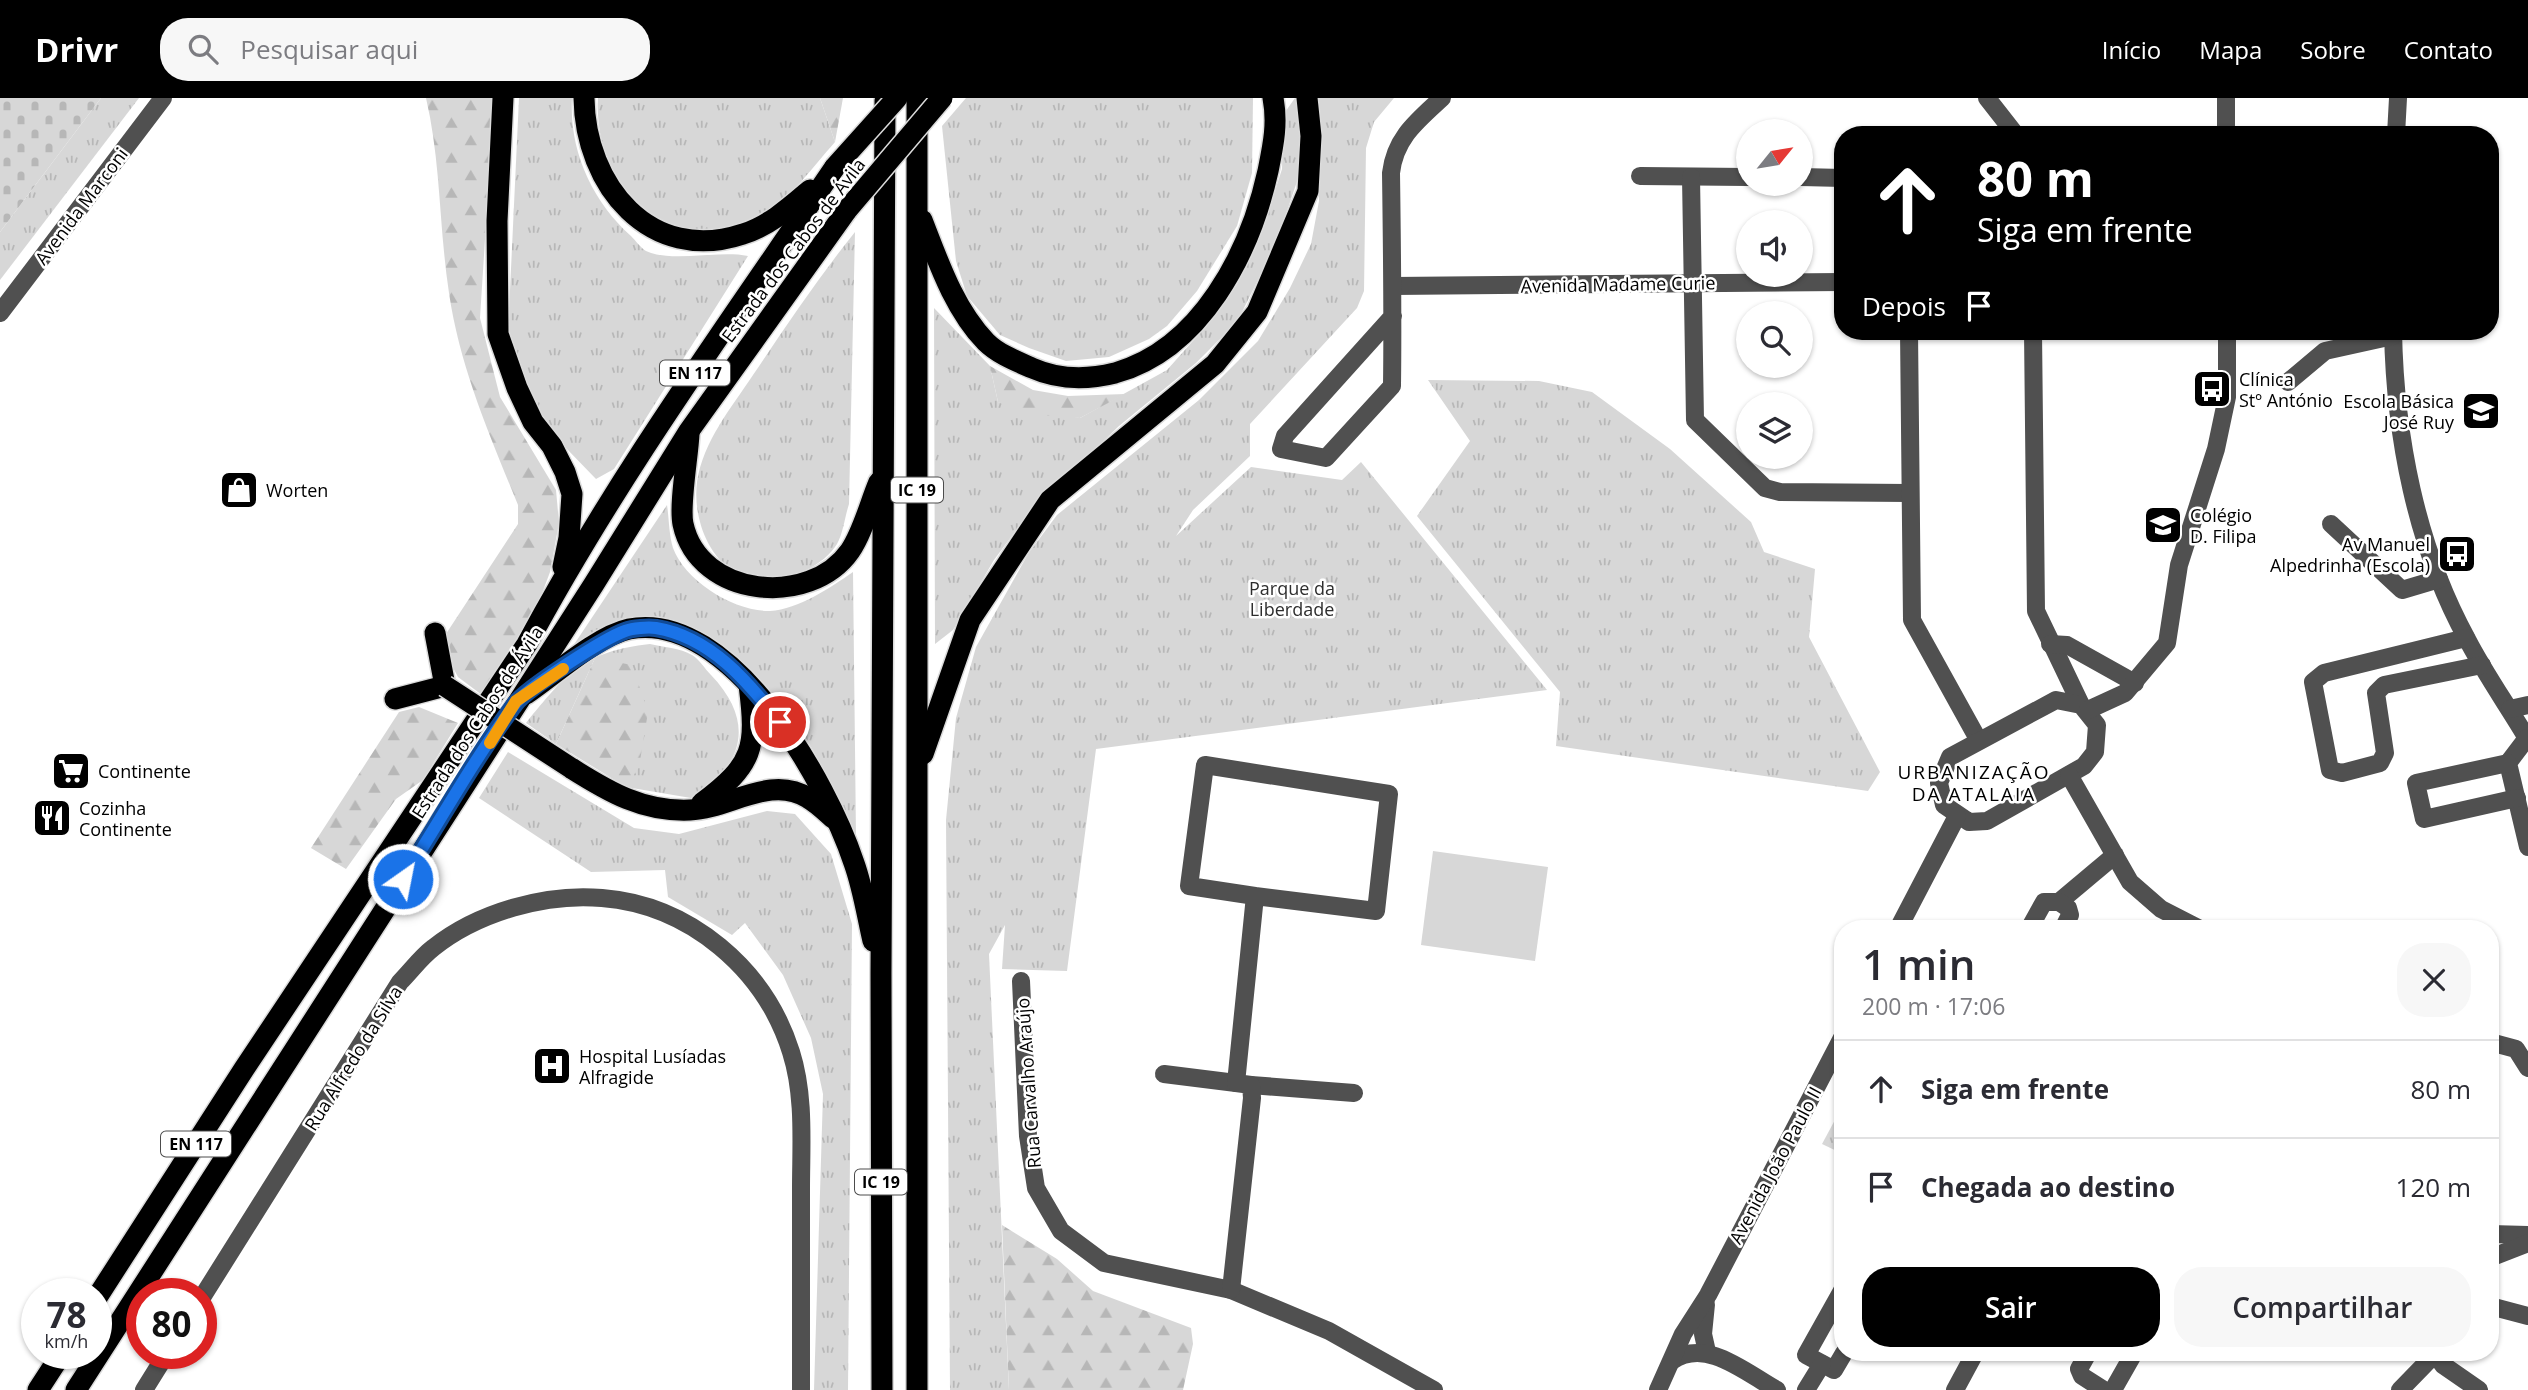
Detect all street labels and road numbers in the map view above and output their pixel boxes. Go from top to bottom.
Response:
street label: Avenida Marconi [29,143,133,269]
street label: Estrada dos Cabos de Ávila [716,153,870,347]
street label: Avenida Madame Curie [1520,270,1716,298]
road number: EN 117 [660,360,730,386]
road number: IC 19 [891,478,943,502]
street label: Estrada dos Cabos de Ávila [406,621,548,823]
street label: Rua Alfredo da Silva [299,981,407,1135]
street label: Rua Carvalho Araújo [1010,997,1046,1169]
street label: Avenida João Paulo II [1723,1082,1827,1248]
road number: EN 117 [161,1132,231,1156]
road number: IC 19 [855,1170,907,1194]

